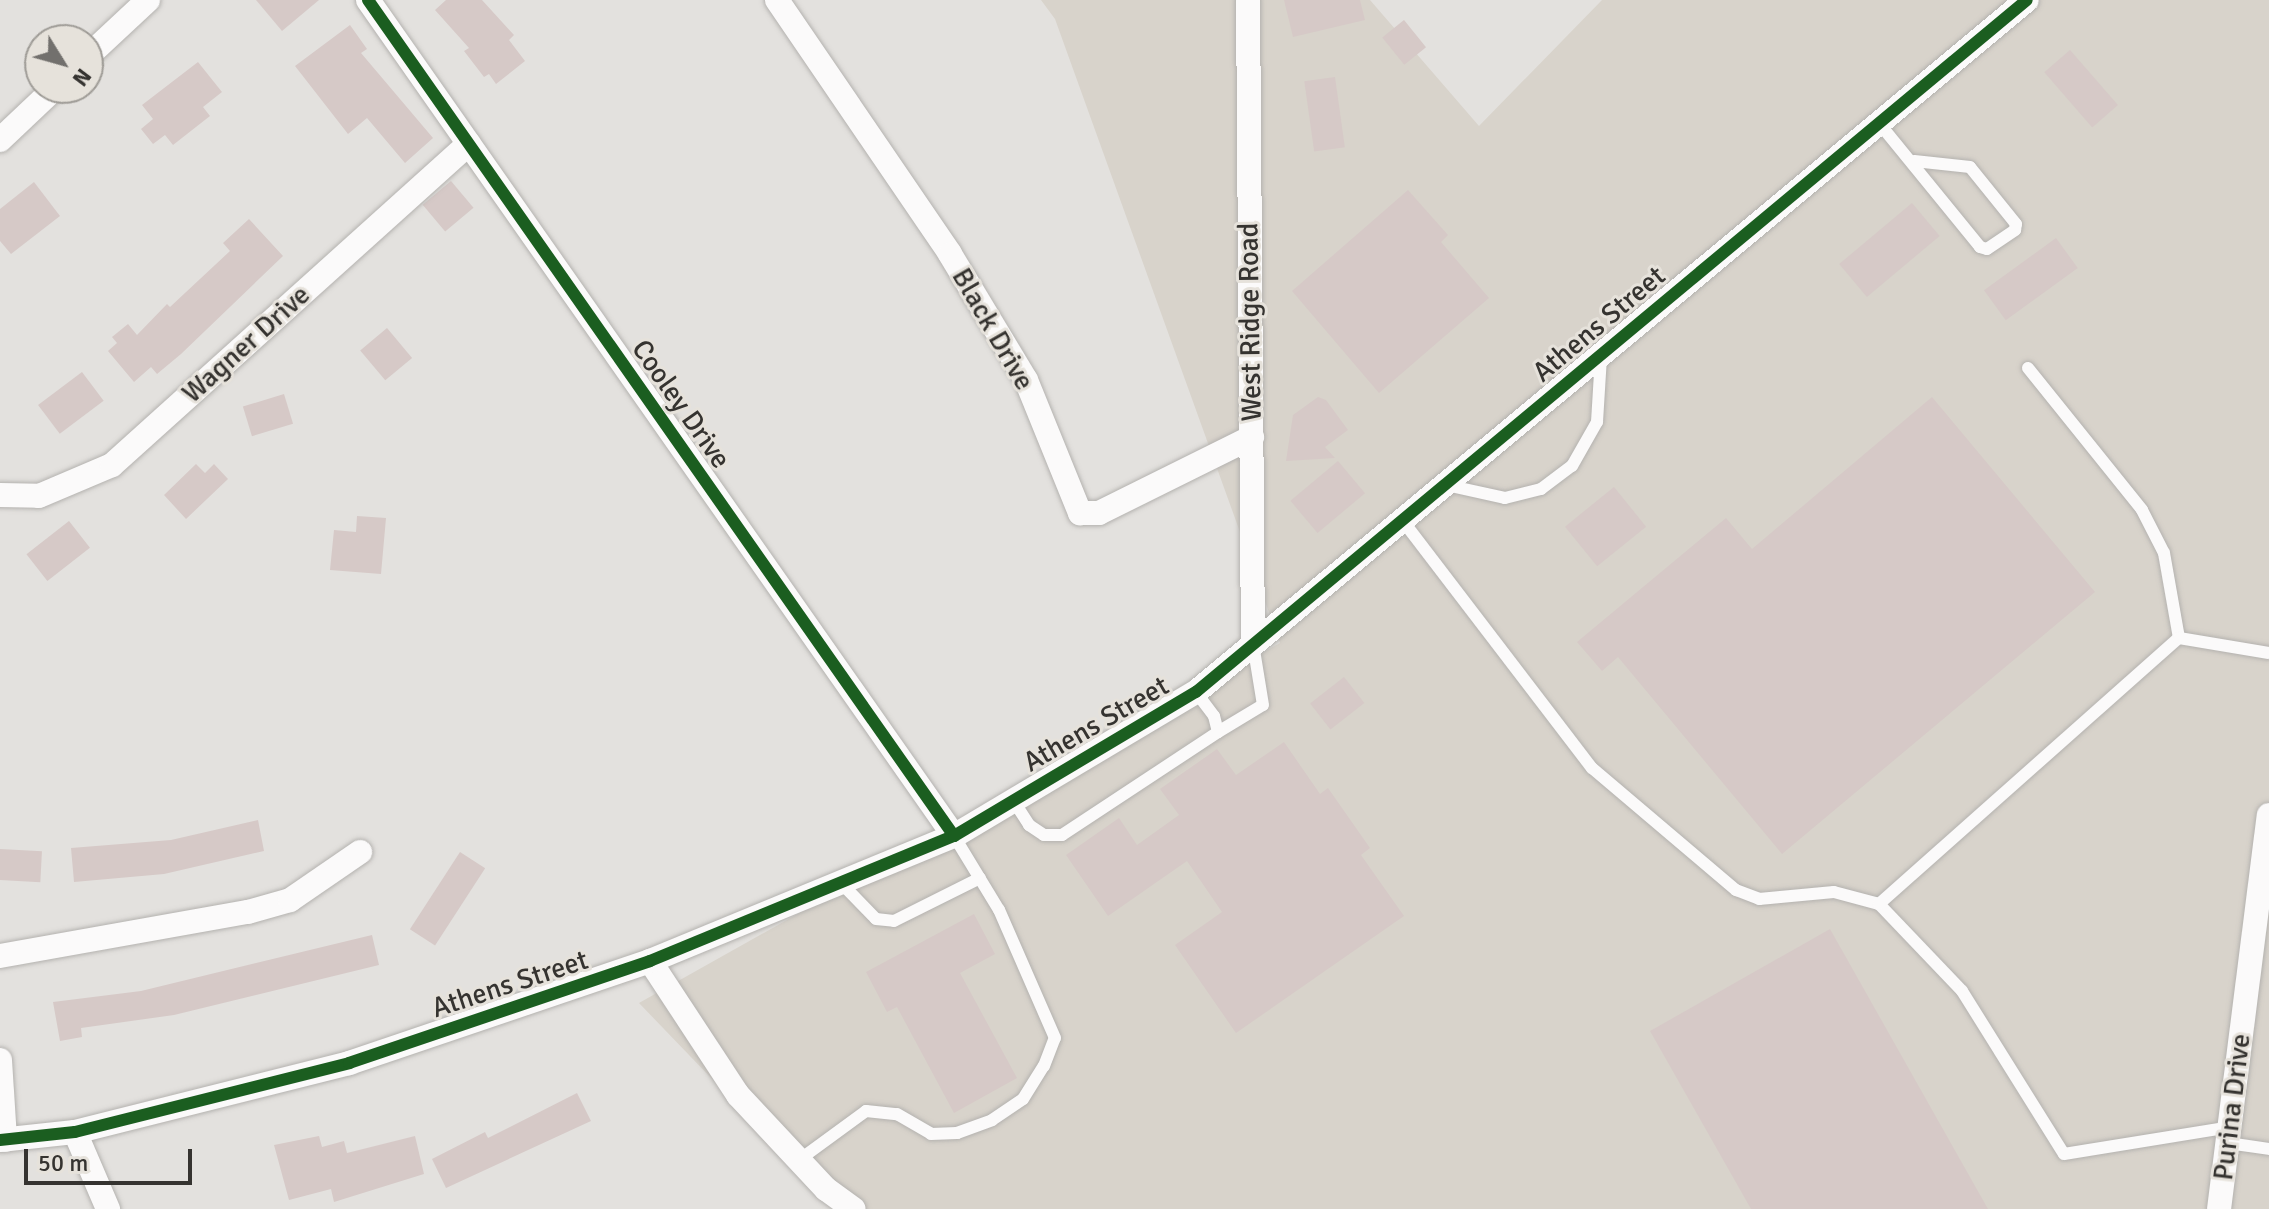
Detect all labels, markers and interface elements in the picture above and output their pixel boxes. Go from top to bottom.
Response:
north arrow [24,24,104,104]
text: N [67,63,97,92]
street label: West Ridge Road [1231,222,1269,422]
street label: Athens Street [1526,259,1672,389]
street label: Black Drive [945,262,1041,396]
street label: Wagner Drive [175,278,317,410]
street label: Cooley Drive [624,333,738,475]
street label: Athens Street [1017,669,1175,779]
street label: Athens Street [428,943,592,1025]
street label: Purina Drive [2206,1032,2258,1182]
scale bar [28,1133,196,1183]
text: 50 m [38,1148,88,1178]

